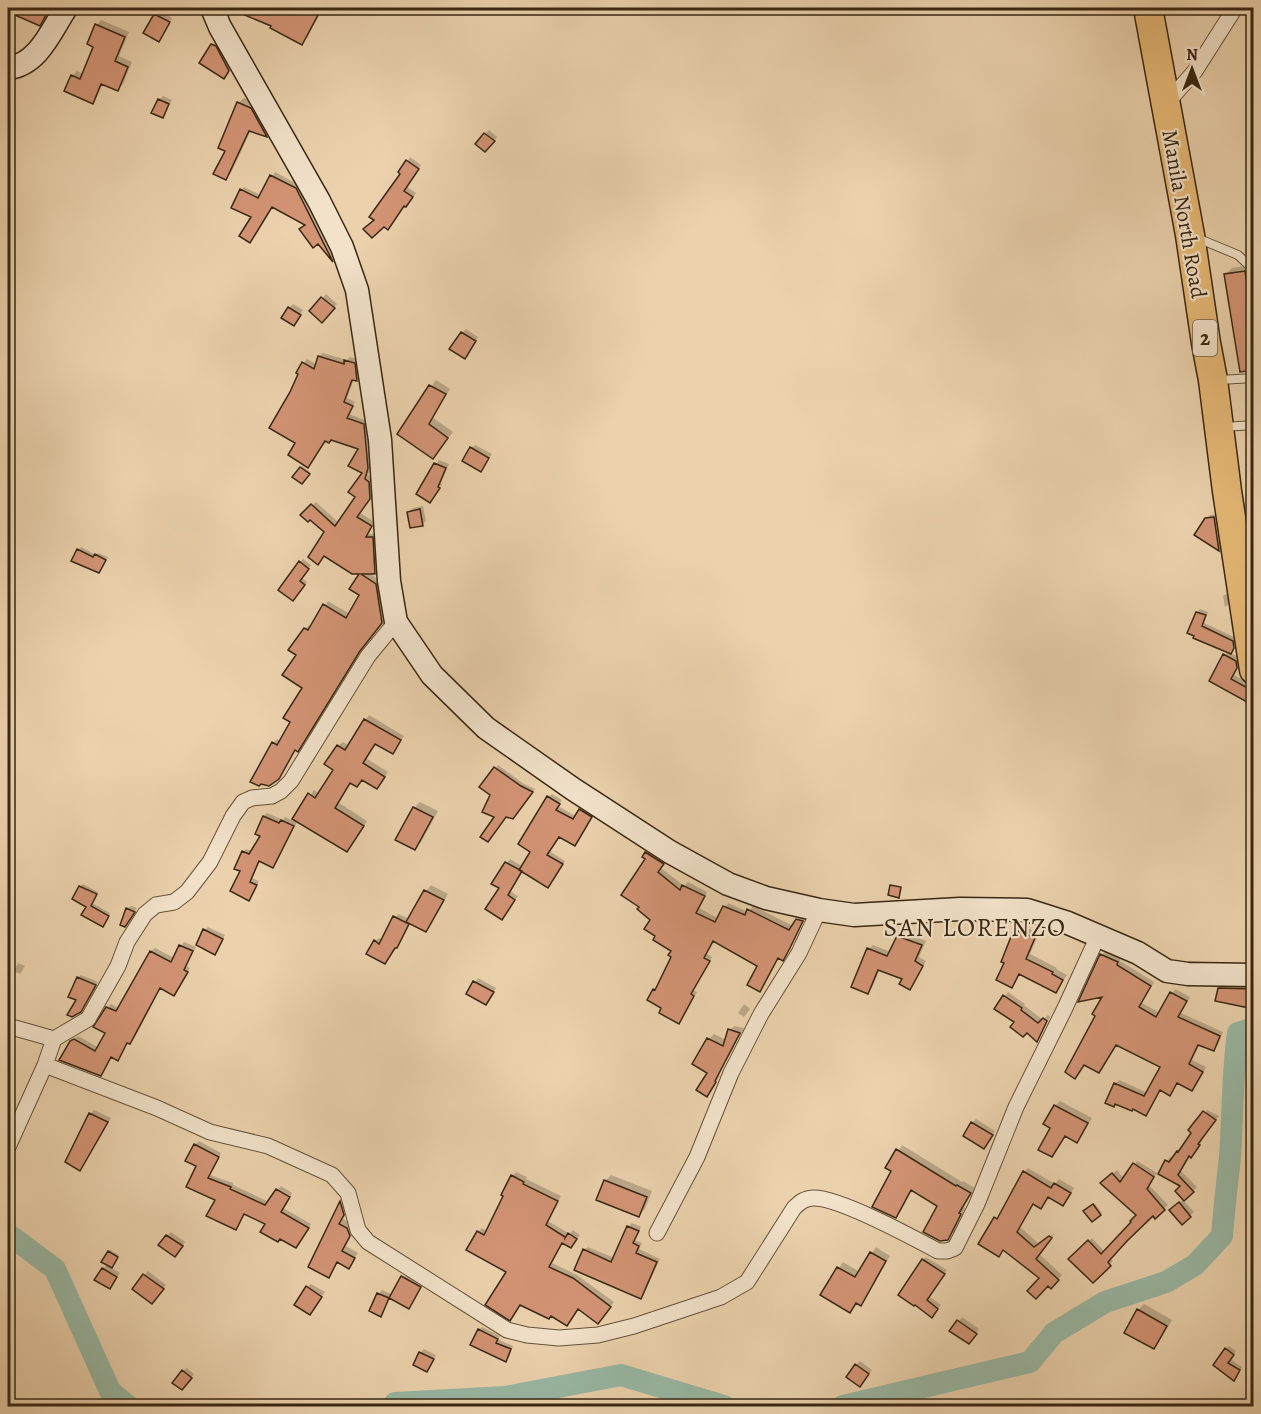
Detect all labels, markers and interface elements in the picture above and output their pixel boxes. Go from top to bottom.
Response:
north arrow [1162,39,1222,99]
text: N [1186,44,1198,66]
street label: Manila North Road [1154,127,1214,301]
road number: 2 [1193,320,1217,356]
district label: SAN LORENZO [883,910,1067,945]

